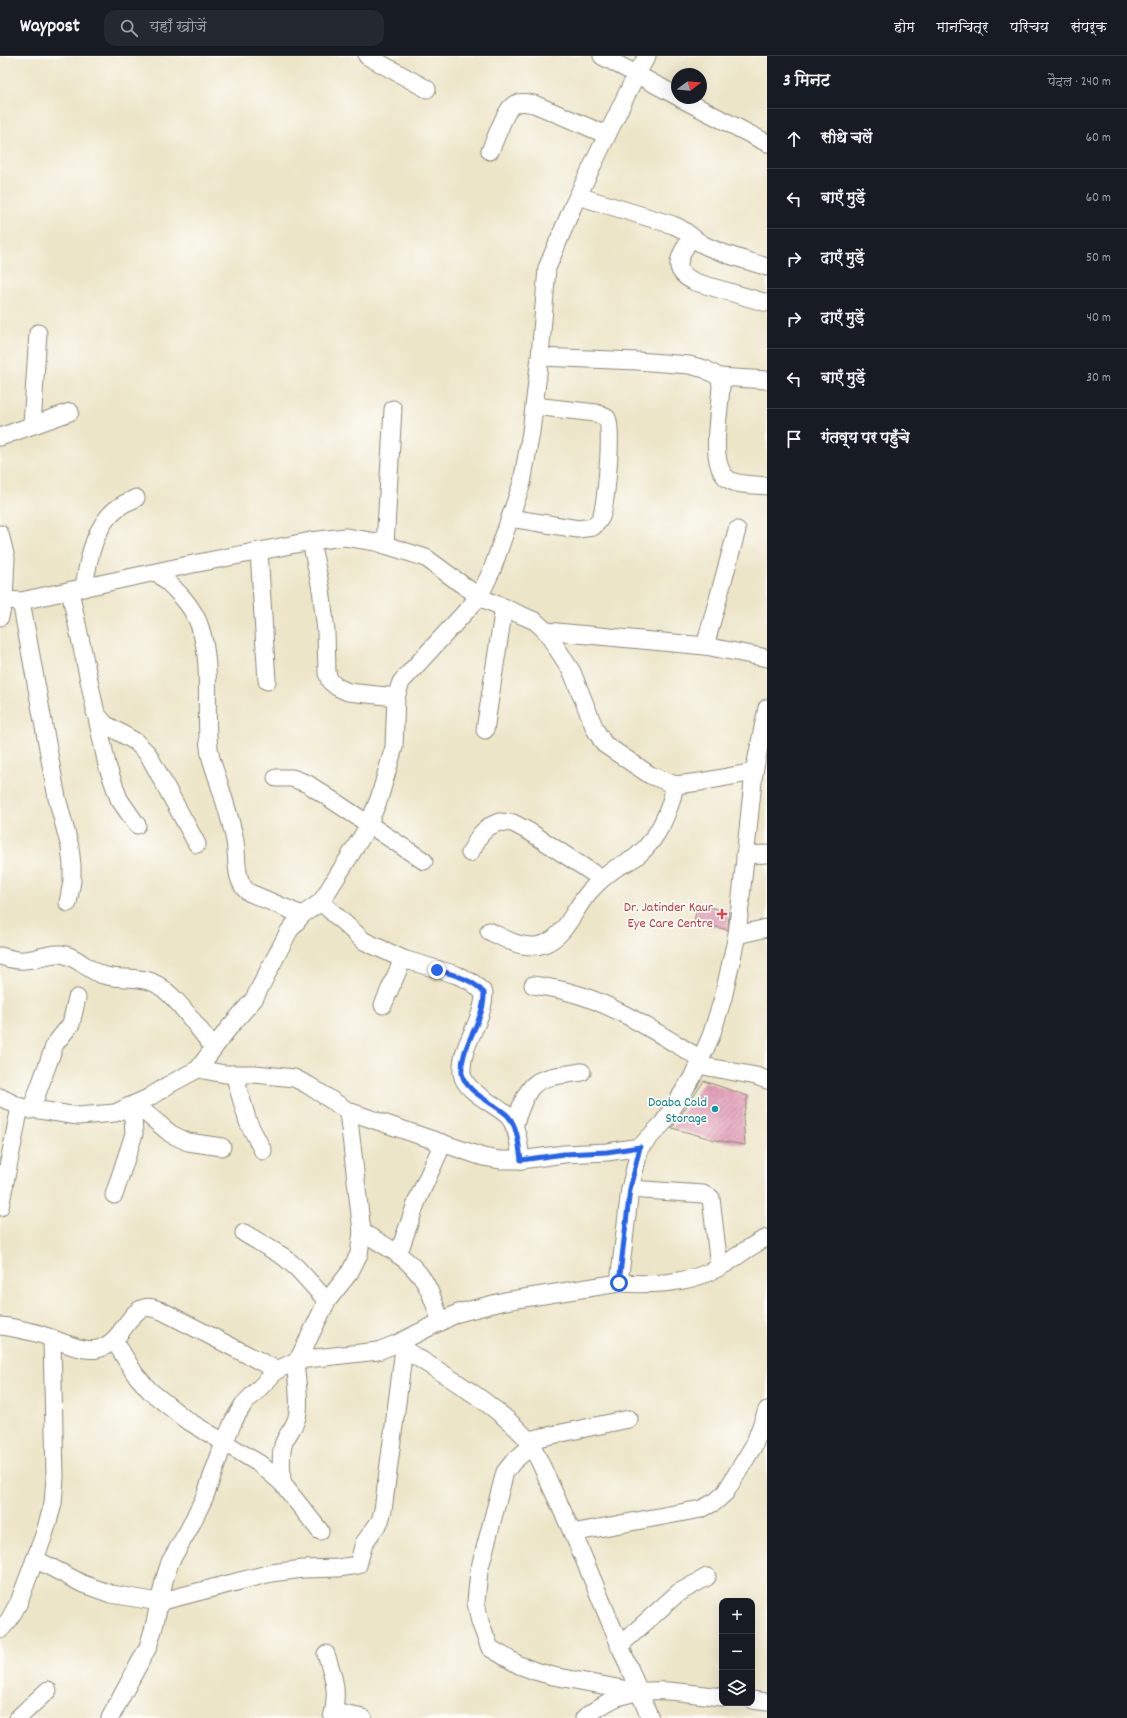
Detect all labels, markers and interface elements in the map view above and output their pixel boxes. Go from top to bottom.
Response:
search box [104,10,384,46]
text: Waypost [20,14,80,41]
icon: search [118,17,140,39]
text: यहाँ खोजें [150,17,207,39]
text: होम [894,18,915,38]
text: मानचित्र [937,18,988,38]
text: परिचय [1010,18,1049,38]
text: संपर्क [1071,18,1107,38]
north arrow [671,68,707,104]
text: 3 मिनट [783,70,830,94]
text: पैदल · 240 m [1048,73,1111,92]
icon: ahead [783,128,805,150]
text: सीधे चलें [821,128,872,150]
text: 60 m [1086,129,1111,148]
icon: left [783,188,805,210]
text: बाएँ मुड़ें [821,188,865,210]
text: 60 m [1086,189,1111,208]
icon: right [783,248,805,270]
text: दाएँ मुड़ें [821,248,864,270]
text: 50 m [1086,249,1111,268]
icon: right [783,308,805,330]
text: दाएँ मुड़ें [821,308,864,330]
text: 40 m [1087,309,1111,328]
icon: left [783,368,805,390]
text: बाएँ मुड़ें [821,368,865,390]
text: 30 m [1086,369,1111,388]
icon: arrive [783,428,805,450]
text: गंतव्य पर पहुँचे [821,428,910,450]
place label: Dr. Jatinder Kaur Eye Care Centre [624,898,714,934]
marker: Dr. Jatinder Kaur Eye Care Centre [716,908,728,920]
route end [428,961,446,979]
place label: Doaba Cold Storage [648,1093,707,1129]
marker: Doaba Cold Storage [710,1104,720,1114]
route start [610,1274,628,1292]
map controls [719,1598,755,1706]
button: + [719,1598,755,1634]
button: − [719,1634,755,1670]
button: layers [719,1670,755,1706]

